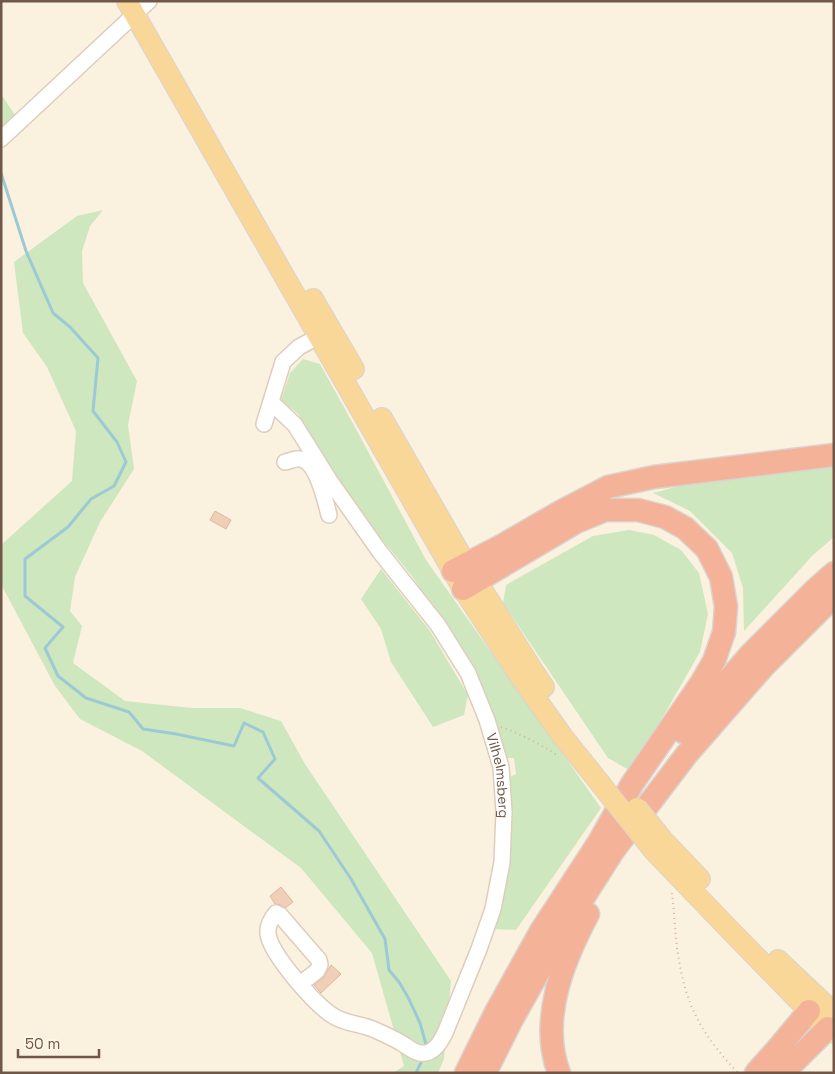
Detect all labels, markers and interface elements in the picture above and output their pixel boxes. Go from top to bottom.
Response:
street label: Vilhelmsberg [482,731,513,819]
scale bar [18,1026,99,1058]
text: 50 m [25,1034,60,1053]

